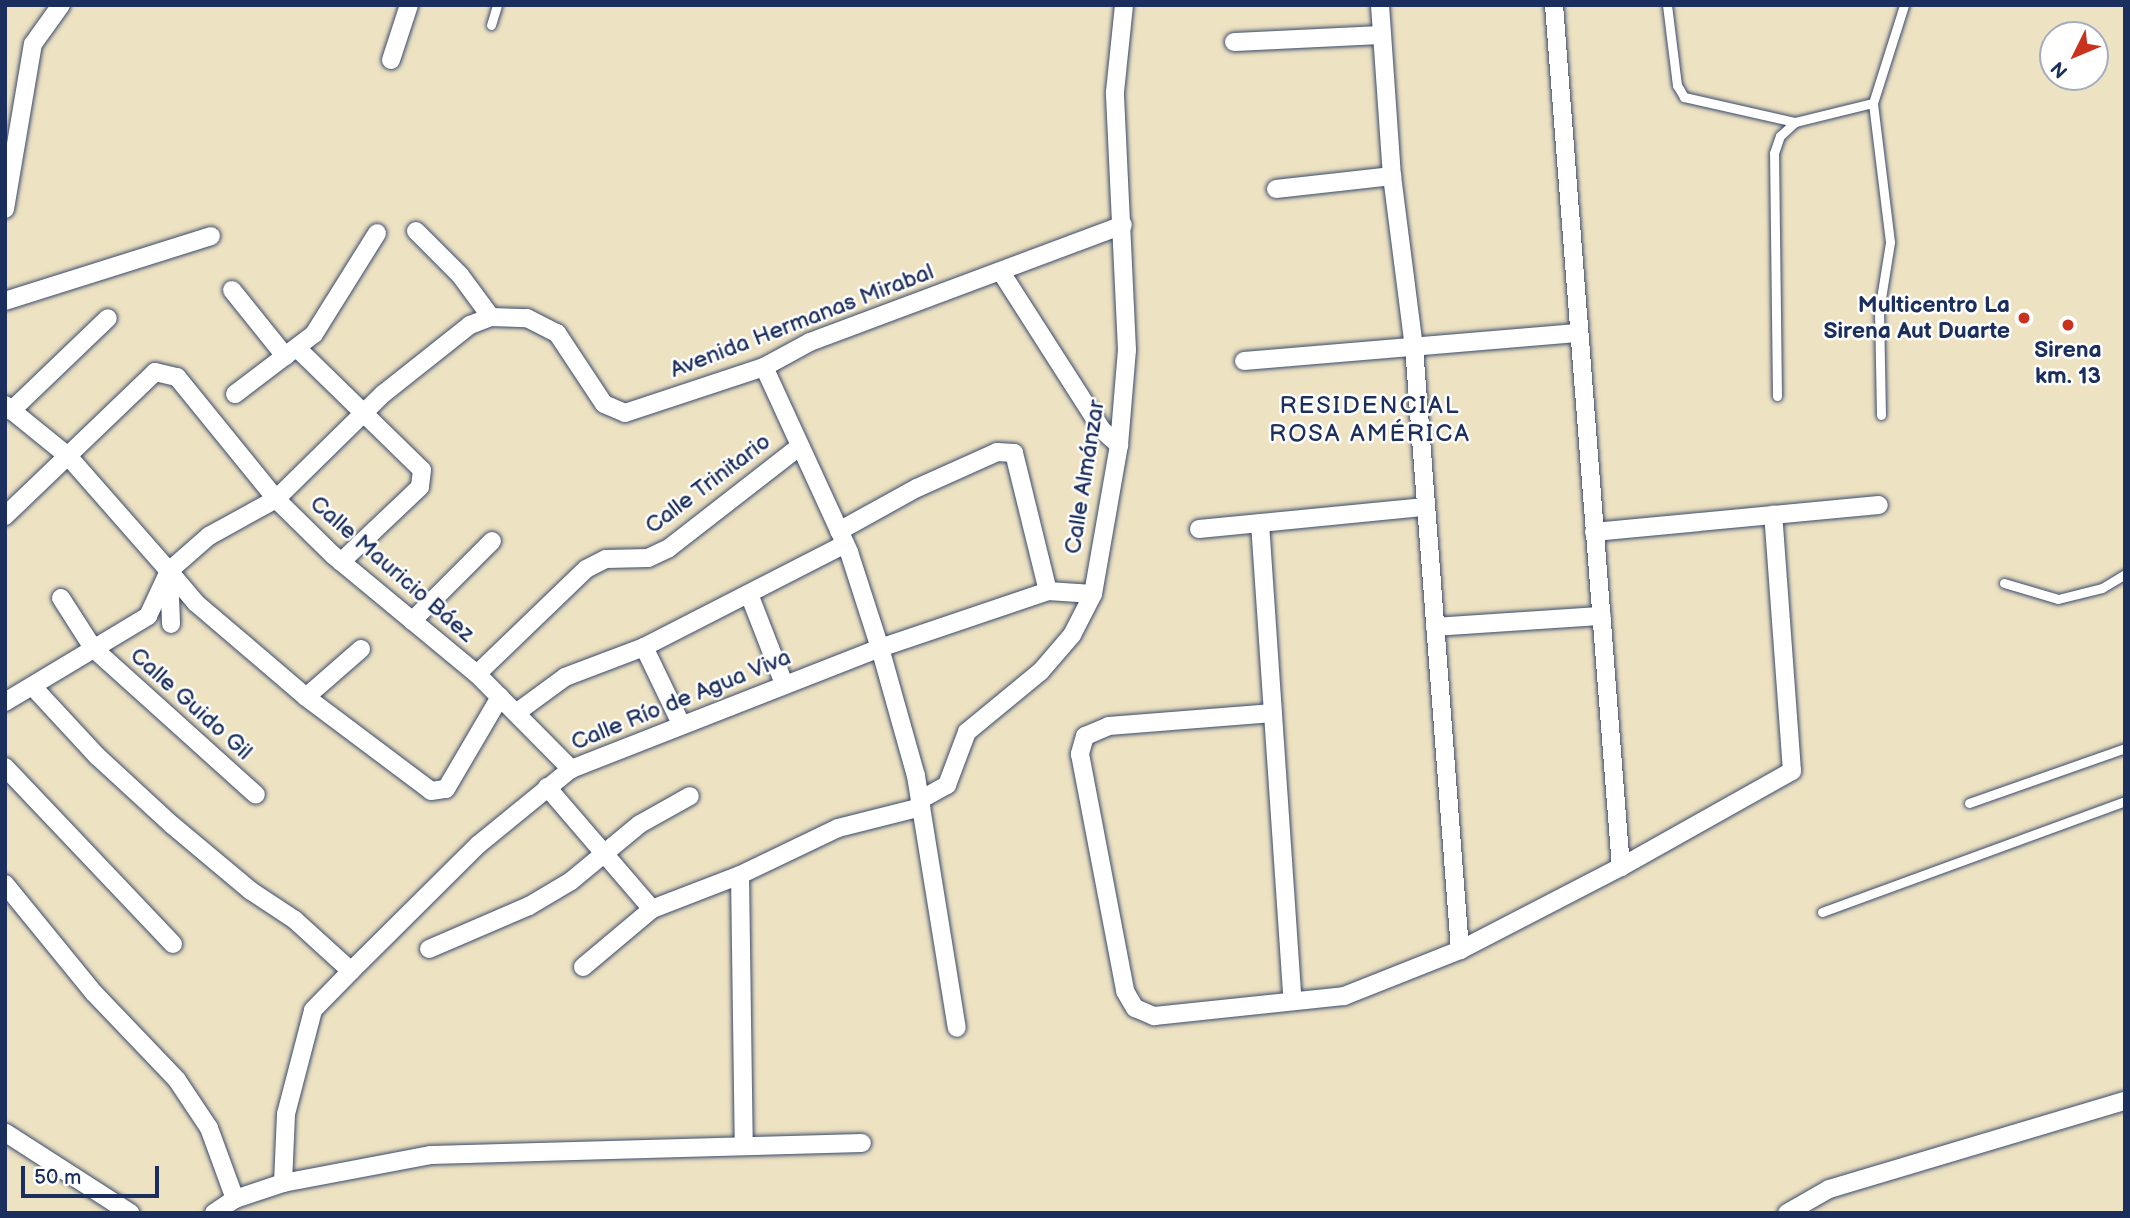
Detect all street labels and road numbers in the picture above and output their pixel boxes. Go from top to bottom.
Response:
street label: Avenida Hermanas Mirabal [666,258,938,384]
street label: Calle Almánzar [1059,398,1111,556]
street label: Calle Trinitario [640,428,776,540]
street label: Calle Mauricio Báez [304,490,480,648]
street label: Calle Guido Gil [124,642,258,766]
street label: Calle Río de Agua Viva [567,643,795,757]

